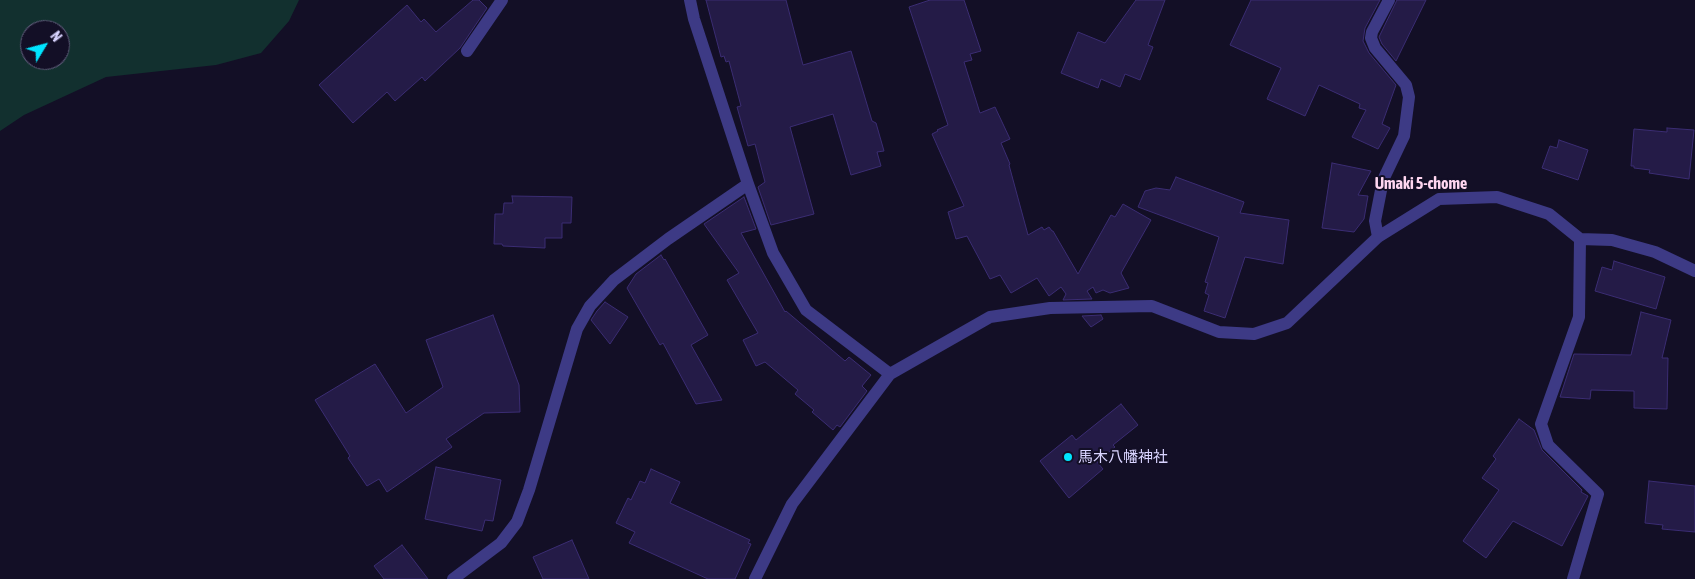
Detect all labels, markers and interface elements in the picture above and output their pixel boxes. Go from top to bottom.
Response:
north arrow [20,20,70,70]
text: N [47,28,65,45]
district label: Umaki 5-chome [1375,174,1467,194]
place label: 馬木八幡神社 [1078,448,1168,466]
marker: 馬木八幡神社 [1062,451,1074,463]

